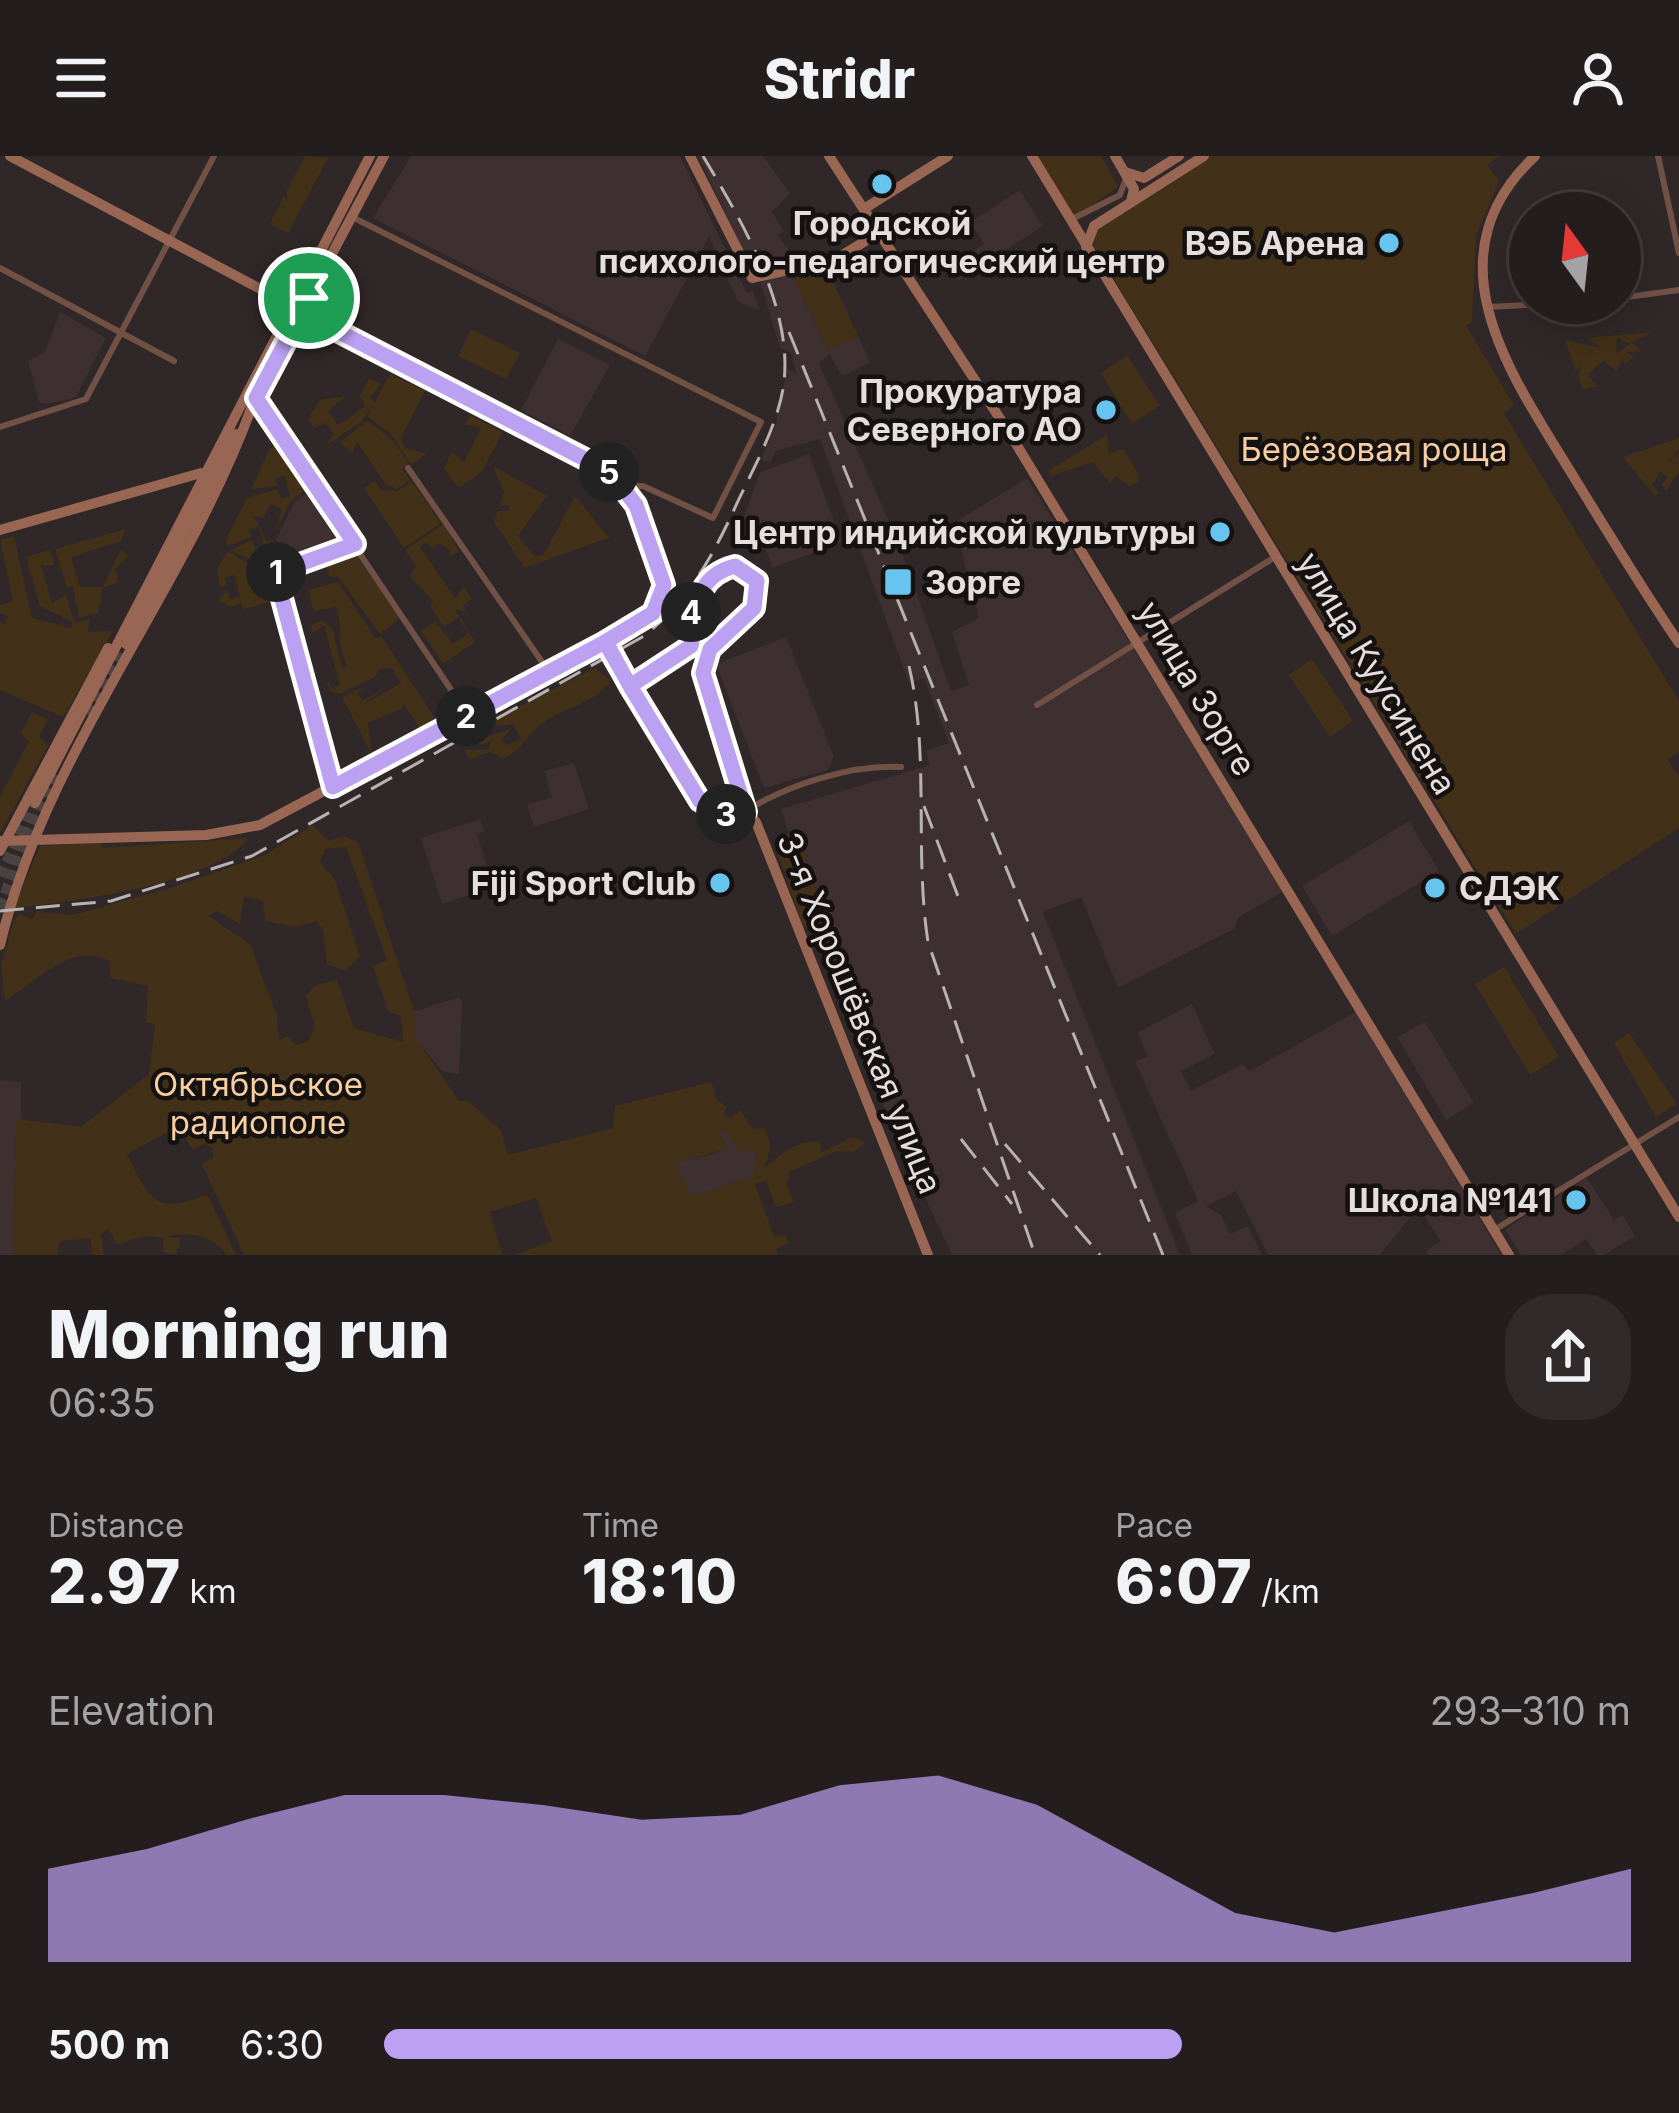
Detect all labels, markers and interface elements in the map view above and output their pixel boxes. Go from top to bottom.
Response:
icon: menu [48,45,114,111]
icon: person [1565,45,1631,111]
text: Stridr [764,46,915,111]
marker: Городской психолого-педагогический центр [869,171,895,197]
north arrow [1509,192,1641,324]
map controls [1509,192,1641,324]
place label: Городской психолого-педагогический центр [599,203,1165,281]
place label: ВЭБ Арена [1185,223,1365,263]
marker: ВЭБ Арена [1376,230,1402,256]
pin [258,247,360,349]
icon: arrive [276,265,342,331]
place label: Прокуратура Северного АО [847,371,1082,449]
marker: Прокуратура Северного АО [1093,397,1119,423]
park label: Берёзовая роща [1240,429,1508,469]
pin: 5 [579,442,639,502]
text: 5 [598,452,620,492]
place label: Центр индийской культуры [733,512,1196,552]
marker: Центр индийской культуры [1207,519,1233,545]
pin: 1 [246,542,306,602]
street label: улица Куусинена [1289,545,1465,801]
text: 1 [269,552,283,592]
place label: Зорге [925,562,1021,602]
marker: Зорге [882,566,914,598]
pin: 4 [661,582,721,642]
text: 4 [680,592,702,632]
street label: улица Зорге [1129,593,1265,783]
pin: 2 [436,686,496,746]
text: 2 [456,696,476,736]
pin: 3 [696,784,756,844]
text: 3 [715,794,737,834]
street label: 3-я Хорошёвская улица [769,827,951,1199]
place label: Fiji Sport Club [471,863,696,903]
place label: СДЭК [1459,868,1560,908]
marker: Fiji Sport Club [707,870,733,896]
marker: СДЭК [1422,875,1448,901]
park label: Октябрьское радиополе [153,1064,363,1142]
place label: Школа №141 [1348,1180,1552,1220]
marker: Школа №141 [1563,1187,1589,1213]
text: Morning run [48,1294,450,1374]
button: share [1505,1294,1631,1420]
text: 06:35 [48,1379,156,1426]
text: Distance [48,1505,184,1545]
text: Time [582,1505,659,1545]
text: Pace [1115,1505,1193,1545]
text: 2.97 [48,1545,180,1617]
text: 18:10 [582,1545,737,1617]
text: 6:07 [1115,1545,1252,1617]
text: km [180,1571,237,1611]
text: /km [1252,1571,1320,1611]
text: Elevation [48,1687,215,1734]
text: 293–310 m [1430,1687,1631,1734]
text: 500 m [48,2021,170,2068]
text: 6:30 [240,2021,324,2068]

